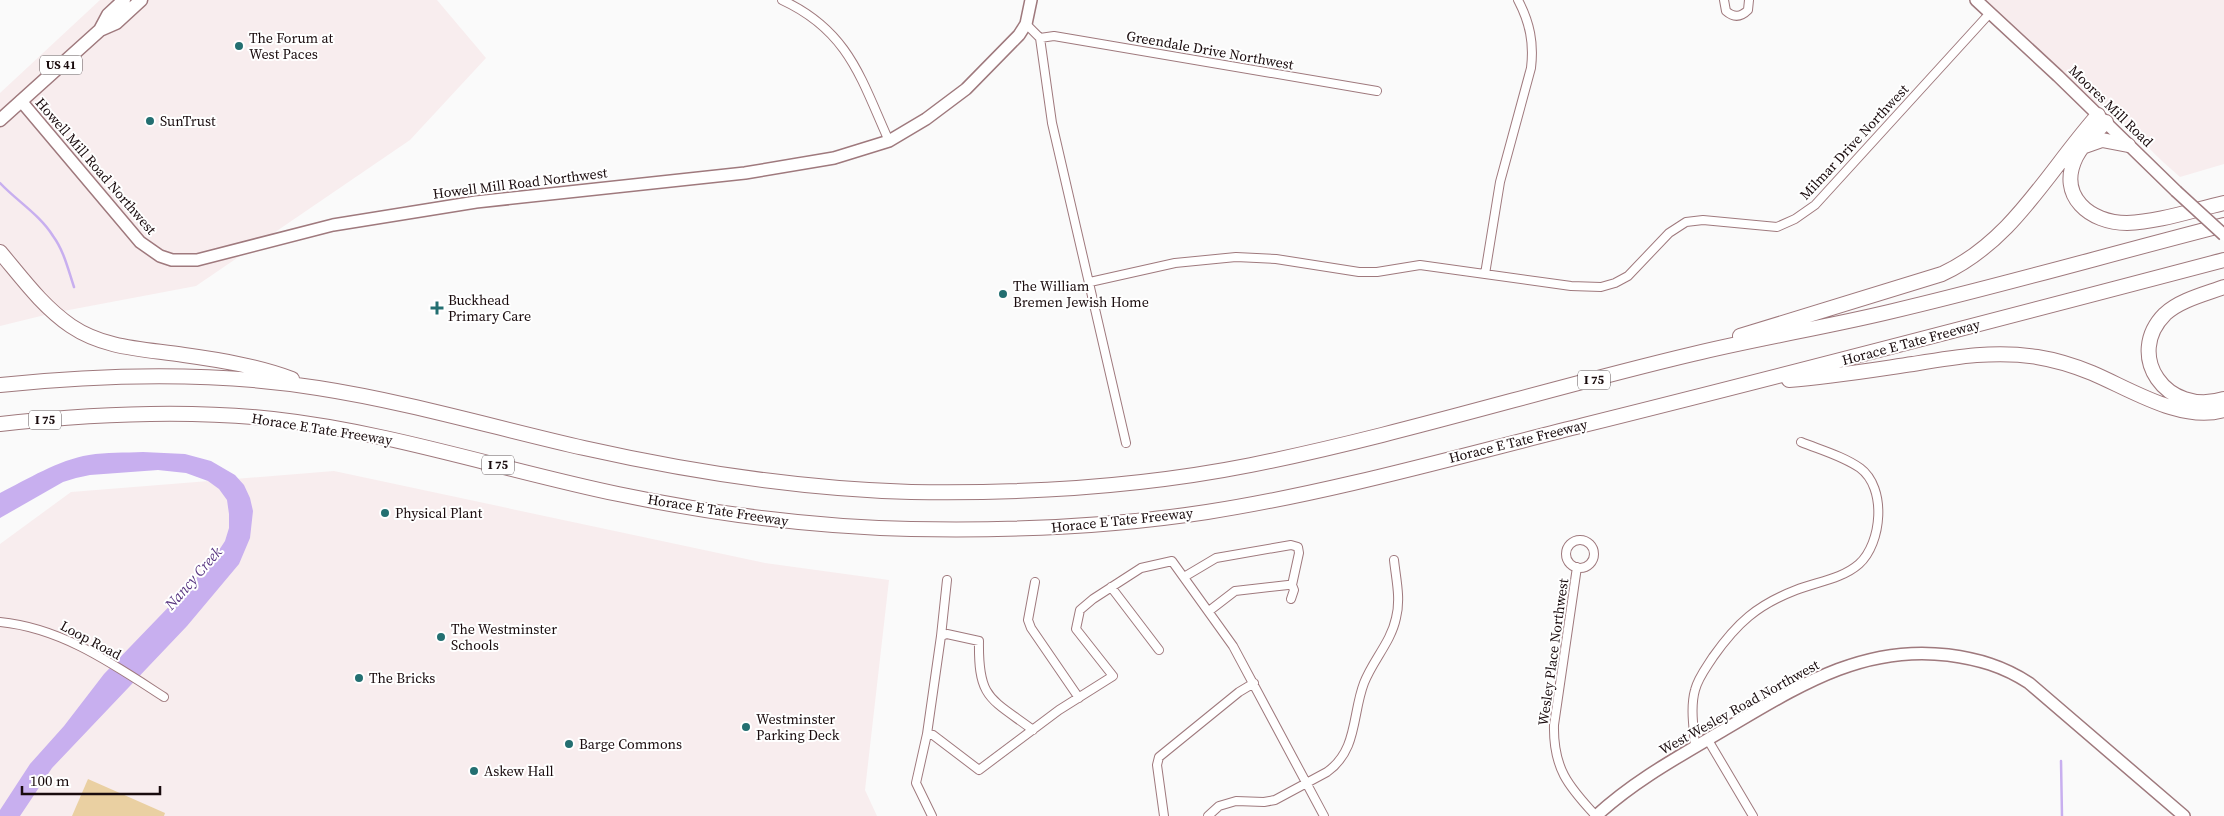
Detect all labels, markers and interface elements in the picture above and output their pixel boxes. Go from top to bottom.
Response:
street label: Greendale Drive Northwest [1125,25,1296,75]
place label: The Forum at West Paces [249,28,334,64]
marker: The Forum at West Paces [233,40,245,52]
road number: US 41 [40,56,82,74]
street label: Moores Mill Road [2064,61,2158,151]
street label: Milmar Drive Northwest [1795,79,1913,204]
street label: Howell Mill Road Northwest [31,93,161,239]
place label: SunTrust [160,111,216,131]
marker: SunTrust [144,115,156,127]
street label: Howell Mill Road Northwest [432,162,609,204]
place label: The William Bremen Jewish Home [1013,276,1149,312]
marker: The William Bremen Jewish Home [997,288,1009,300]
place label: Buckhead Primary Care [448,290,531,326]
marker: Buckhead Primary Care [430,301,444,315]
street label: Horace E Tate Freeway [1840,314,1983,370]
road number: I 75 [1578,370,1610,390]
street label: Horace E Tate Freeway [250,408,395,450]
road number: I 75 [29,410,61,430]
street label: Horace E Tate Freeway [1447,414,1590,468]
road number: I 75 [482,456,514,474]
street label: Horace E Tate Freeway [646,489,791,531]
place label: Physical Plant [395,503,483,523]
street label: Horace E Tate Freeway [1050,503,1195,537]
marker: Physical Plant [379,507,391,519]
water label: Nancy Creek [159,541,227,615]
street label: Wesley Place Northwest [1533,577,1573,727]
street label: Loop Road [57,616,125,665]
place label: The Westminster Schools [451,619,557,655]
marker: The Westminster Schools [435,631,447,643]
street label: West Wesley Road Northwest [1655,654,1823,759]
place label: The Bricks [369,668,435,688]
marker: The Bricks [353,672,365,684]
place label: Westminster Parking Deck [756,709,840,745]
marker: Westminster Parking Deck [740,721,752,733]
place label: Barge Commons [579,734,682,754]
marker: Barge Commons [563,738,575,750]
place label: Askew Hall [484,761,554,781]
scale bar [22,764,160,796]
marker: Askew Hall [468,765,480,777]
text: 100 m [30,770,70,791]

